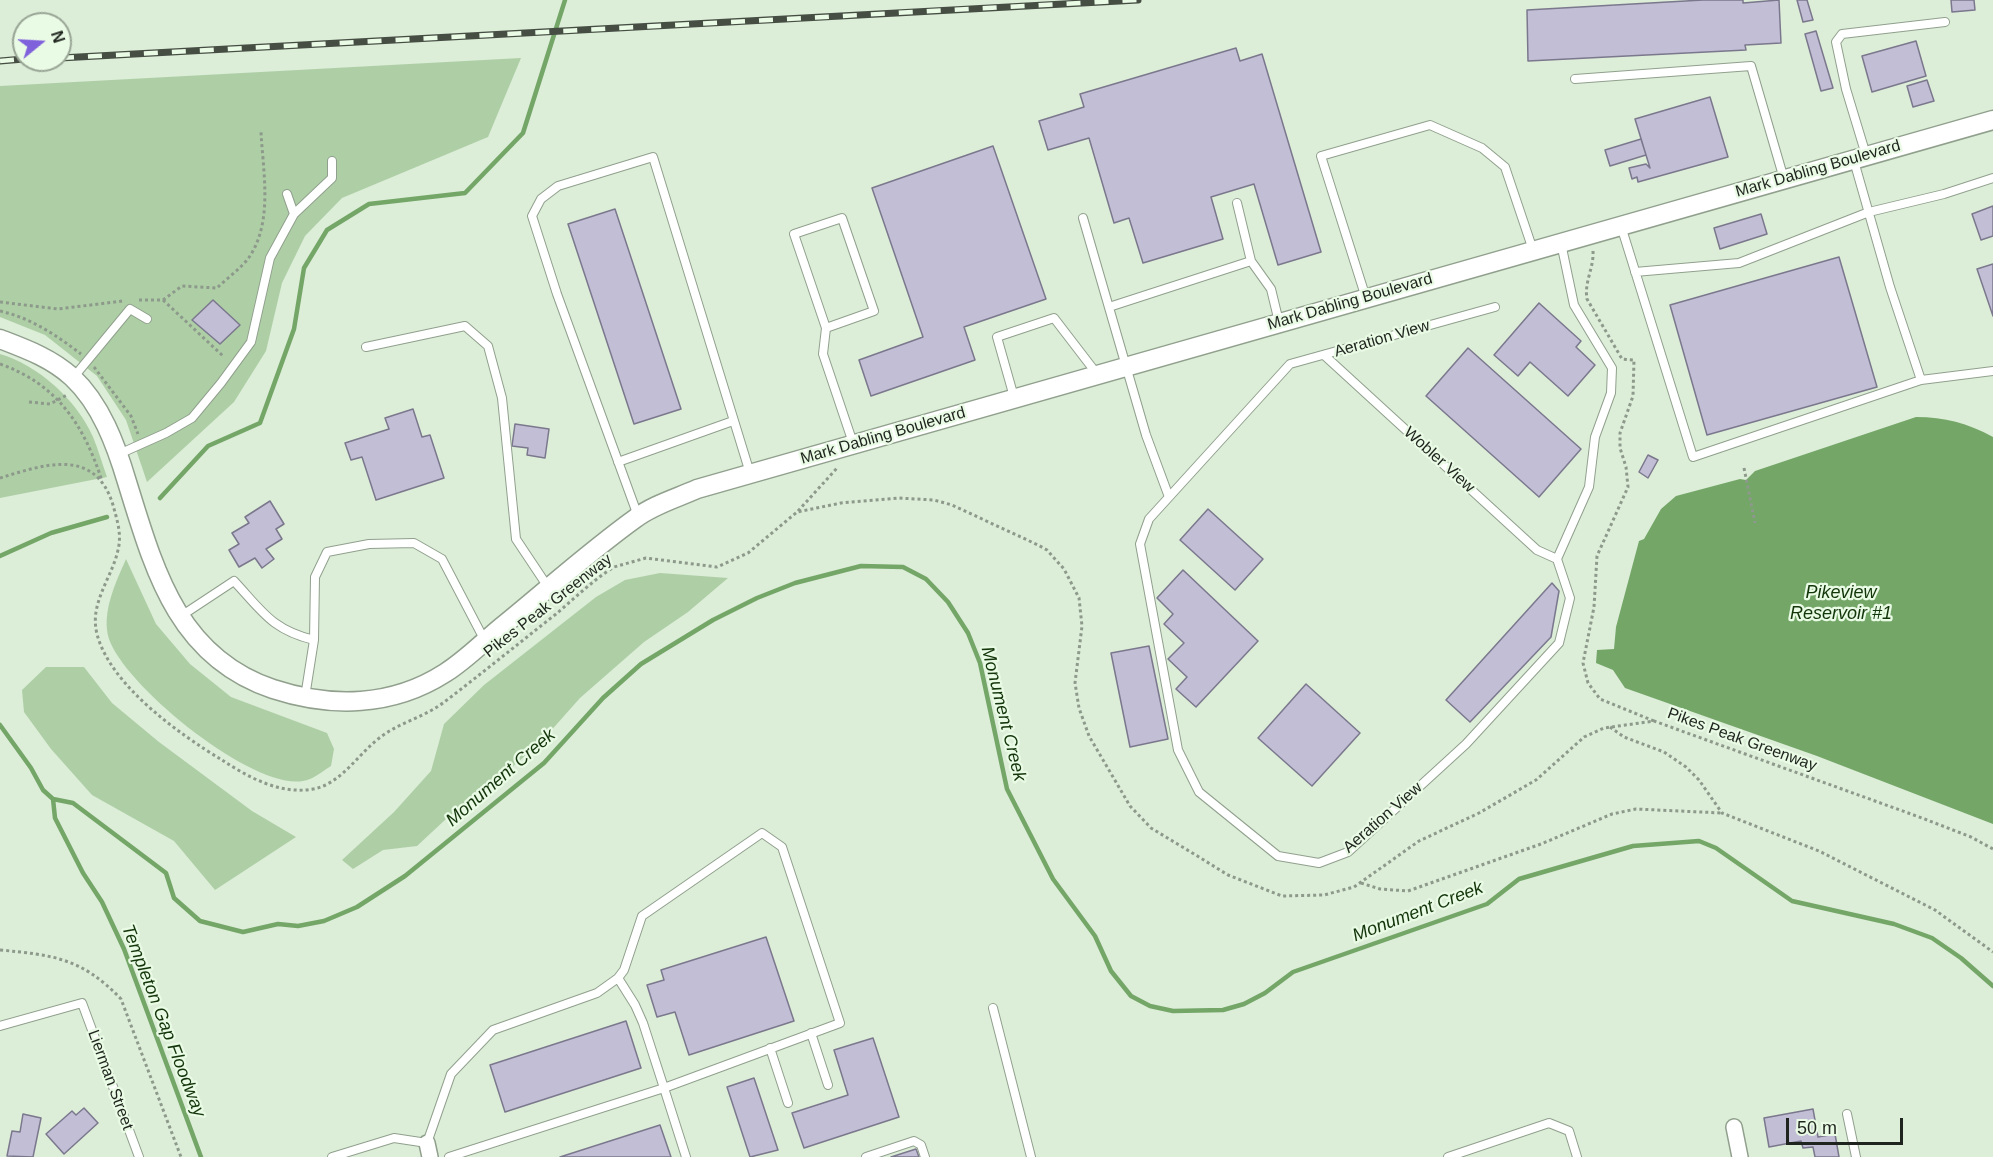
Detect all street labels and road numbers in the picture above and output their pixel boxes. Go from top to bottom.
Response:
street label: Mark Dabling Boulevard [1733,136,1903,202]
street label: Mark Dabling Boulevard [1265,269,1435,335]
street label: Aeration View [1332,316,1432,362]
street label: Mark Dabling Boulevard [798,403,968,469]
street label: Wobler View [1399,423,1479,497]
street label: Pikes Peak Greenway [480,550,616,662]
street label: Pikes Peak Greenway [1665,704,1819,776]
street label: Aeration View [1340,778,1426,858]
street label: Lierman Street [83,1027,137,1133]

